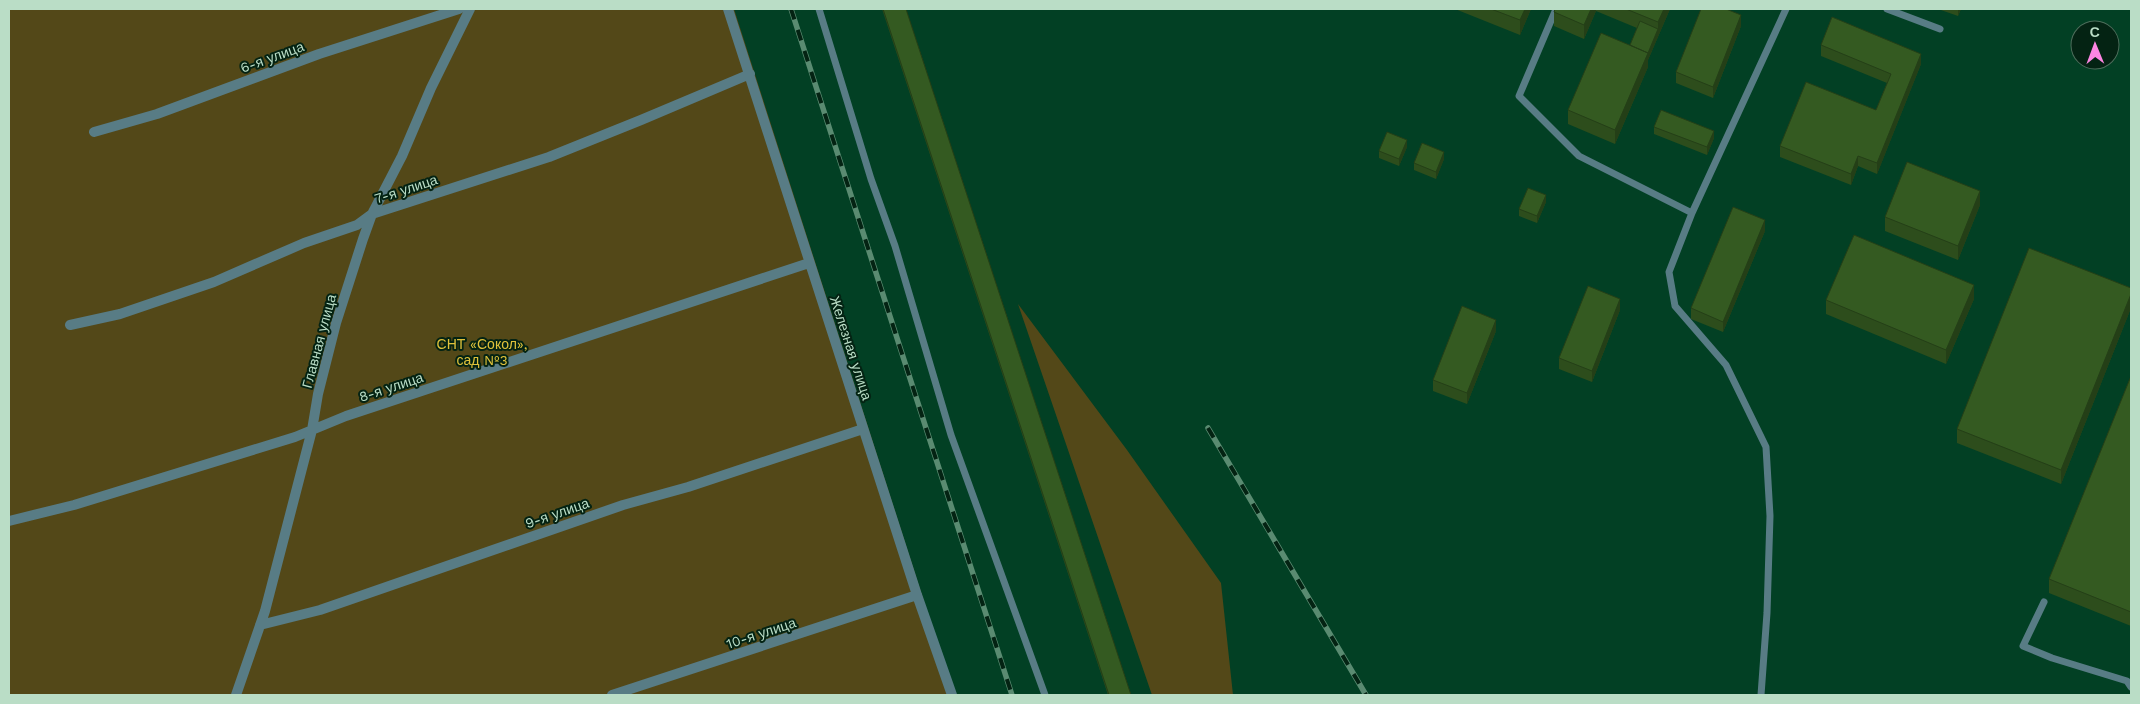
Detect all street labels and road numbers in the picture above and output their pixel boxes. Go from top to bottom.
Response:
street label: 6-я улица [238,38,306,76]
street label: 7-я улица [373,171,440,207]
street label: Главная улица [299,292,339,390]
street label: Железная улица [827,294,875,402]
street label: 8-я улица [357,369,425,405]
street label: 9-я улица [523,495,591,531]
street label: 10-я улица [724,614,798,652]

